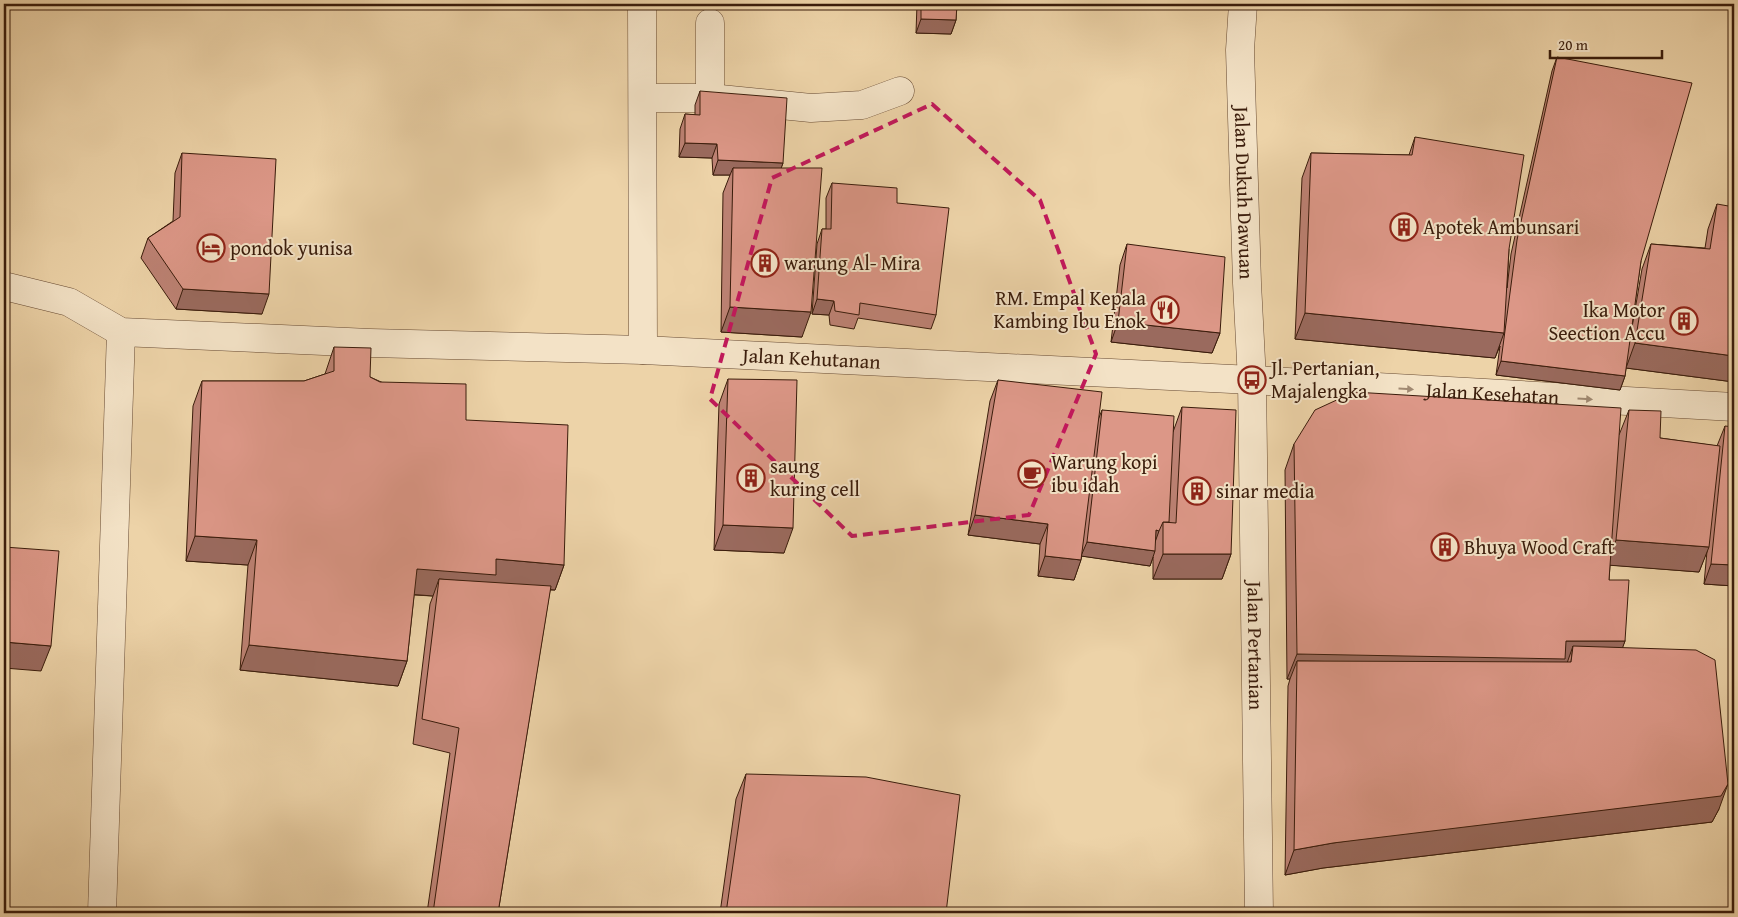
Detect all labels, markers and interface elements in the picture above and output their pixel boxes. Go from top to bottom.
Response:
scale bar [1550,28,1663,60]
text: 20 m [1558,34,1589,55]
street label: Jalan Dukuh Dawuan [1228,103,1262,280]
building icon: Apotek Ambunsari [1389,212,1419,242]
place label: Apotek Ambunsari [1423,212,1580,241]
hotel icon: pondok yunisa [196,233,226,263]
place label: pondok yunisa [230,233,353,262]
building icon: warung Al- Mira [750,248,780,278]
place label: warung Al- Mira [784,248,921,277]
place label: RM. Empal Kepala Kambing Ibu Enok [993,283,1147,335]
restaurant icon: RM. Empal Kepala Kambing Ibu Enok [1150,295,1180,325]
place label: Ika Motor Seection Accu [1548,295,1665,347]
building icon: Ika Motor Seection Accu [1669,306,1699,336]
street label: Jalan Kehutanan [739,340,881,376]
place label: Jl. Pertanian, Majalengka [1268,353,1380,405]
bus stop icon: Jl. Pertanian, Majalengka [1237,365,1267,395]
street label: Jalan Kesehatan [1422,375,1560,411]
one-way arrow [1398,385,1414,393]
one-way arrow [1578,395,1594,403]
place label: Warung kopi ibu idah [1051,447,1158,499]
place label: saung kuring cell [770,451,860,503]
cafe icon: Warung kopi ibu idah [1017,459,1047,489]
building icon: saung kuring cell [736,463,766,493]
building icon: sinar media [1182,476,1212,506]
place label: sinar media [1216,476,1315,505]
building icon: Bhuya Wood Craft [1430,532,1460,562]
place label: Bhuya Wood Craft [1464,532,1614,561]
street label: Jalan Pertanian [1241,578,1271,710]

